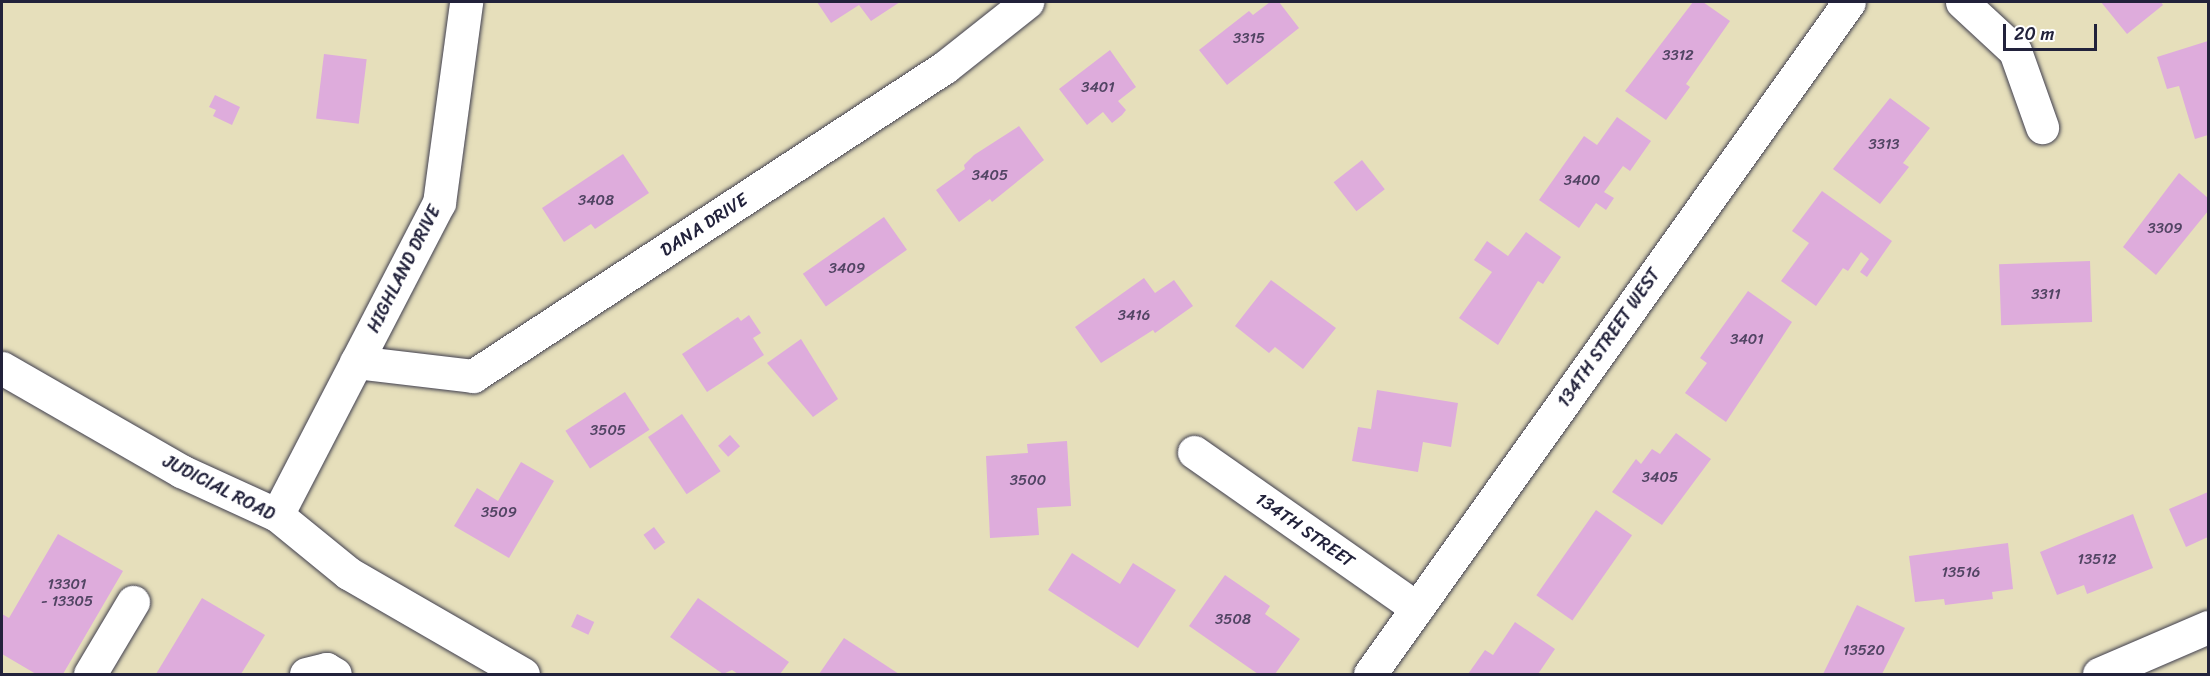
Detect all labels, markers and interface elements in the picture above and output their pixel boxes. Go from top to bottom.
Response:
scale bar [2006,12,2100,50]
text: 20 m [2014,18,2054,50]
house number: 3315 [1233,30,1265,48]
house number: 3312 [1662,47,1694,65]
house number: 3401 [1081,79,1115,97]
house number: 3313 [1868,136,1900,154]
house number: 3405 [972,167,1008,185]
house number: 3400 [1564,172,1600,190]
street label: DANA DRIVE [656,188,752,262]
house number: 3408 [578,192,614,210]
street label: HIGHLAND DRIVE [362,201,446,337]
house number: 3309 [2147,220,2183,238]
house number: 3409 [829,260,865,278]
street label: 134TH STREET WEST [1552,264,1666,412]
house number: 3311 [2031,286,2061,304]
house number: 3416 [1118,307,1150,325]
house number: 3401 [1730,331,1764,349]
house number: 3505 [590,422,626,440]
street label: JUDICIAL ROAD [159,450,279,526]
house number: 3405 [1642,469,1678,487]
house number: 3500 [1010,472,1046,490]
street label: 134TH STREET [1251,487,1359,573]
house number: 3509 [481,504,517,522]
house number: 13512 [2078,551,2116,569]
house number: 13516 [1942,564,1980,582]
house number: 13301 - 13305 [41,575,93,610]
house number: 3508 [1215,611,1251,629]
house number: 13520 [1843,642,1885,660]

